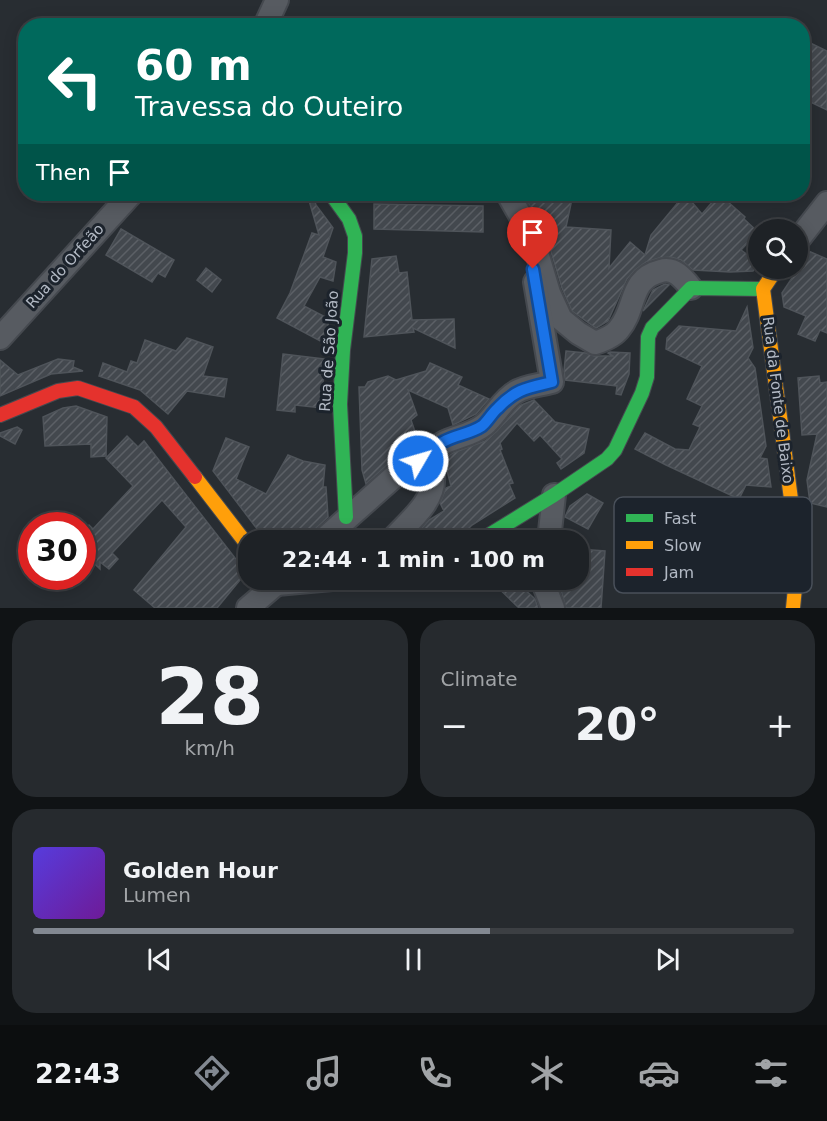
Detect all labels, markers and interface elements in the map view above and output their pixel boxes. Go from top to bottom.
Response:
text: 60 m [135,41,252,90]
icon: left [36,42,114,120]
text: Travessa do Outeiro [135,91,403,122]
icon: arrive [103,156,136,189]
text: Then [36,160,91,185]
pin [507,207,558,269]
icon: arrive [516,216,549,249]
map controls [748,219,808,279]
button: search [748,219,808,279]
street label: Rua do Orfeão [22,220,108,312]
street label: Rua de São João [316,290,342,412]
street label: Rua da Fonte de Baixo [759,315,797,485]
position arrow [386,429,450,493]
legend [614,497,812,593]
text: Fast [664,509,696,528]
speed limit sign: 30 [18,512,96,590]
text: Slow [664,536,701,555]
text: 22:44 · 1 min · 100 m [282,547,545,572]
text: Jam [663,563,694,582]
text: 28 [155,652,264,742]
text: Climate [441,667,517,691]
text: 20° [575,698,660,751]
text: − [441,706,468,745]
text: + [766,706,794,745]
text: km/h [185,736,235,760]
text: Golden Hour [123,858,278,883]
text: Lumen [123,883,191,907]
icon: previous [143,943,176,976]
icon: pause [397,943,430,976]
icon: next [651,943,684,976]
icon: directions [191,1052,233,1094]
icon: music [303,1052,345,1094]
icon: phone [414,1052,456,1094]
icon: climate [526,1052,568,1094]
icon: car [638,1052,680,1094]
icon: filters [750,1052,792,1094]
text: 22:43 [35,1058,121,1089]

